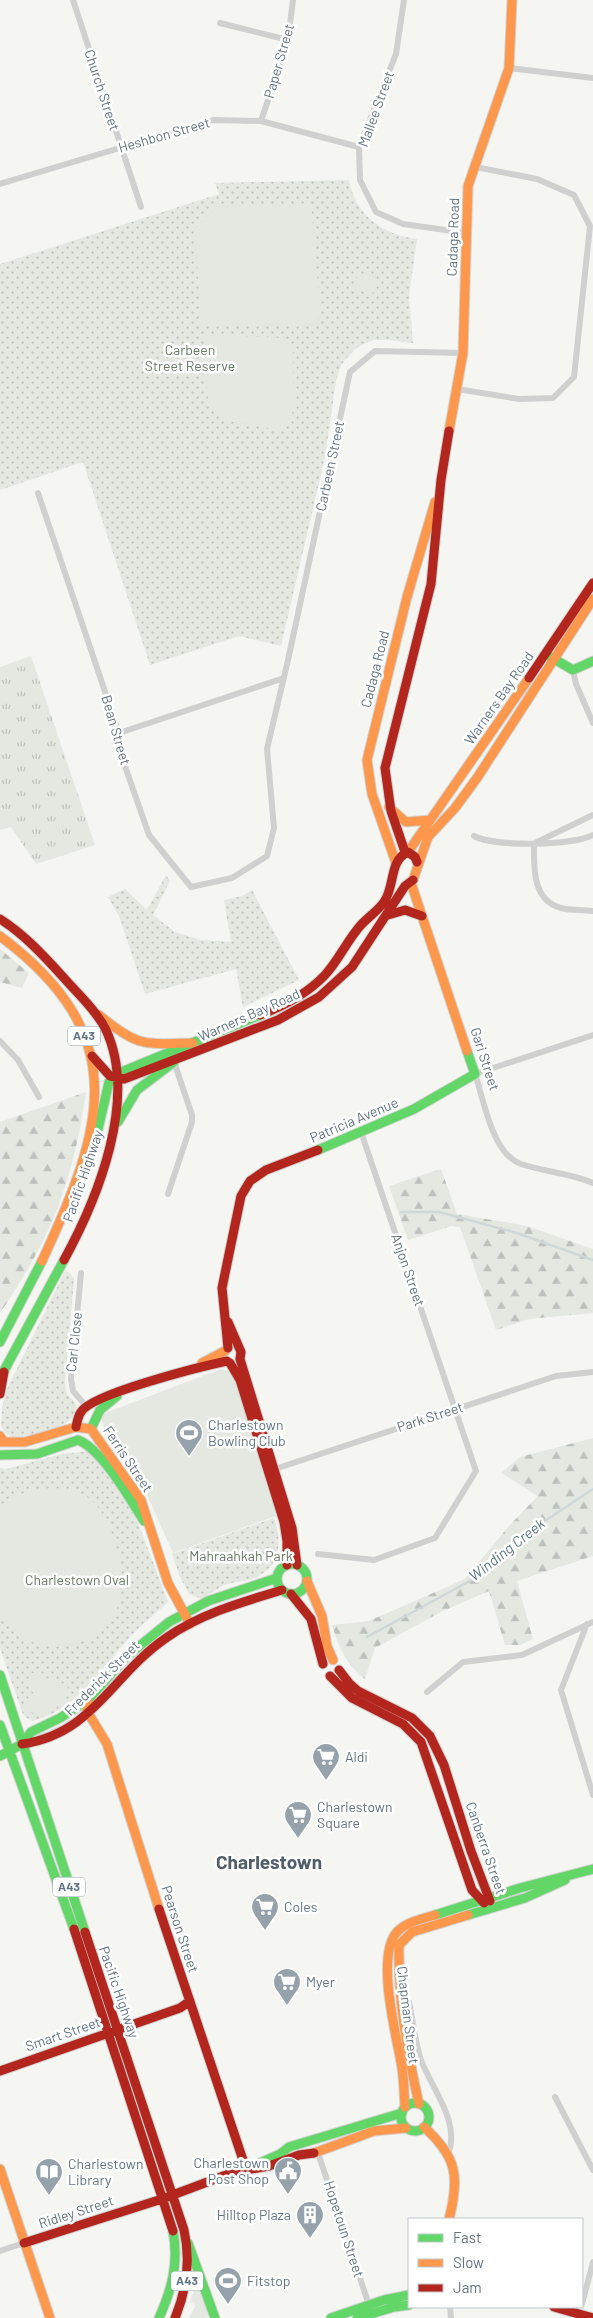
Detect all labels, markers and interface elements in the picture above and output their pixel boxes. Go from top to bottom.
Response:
street label: Paper Street [260,22,297,100]
street label: Church Street [81,47,124,133]
street label: Mallee Street [354,69,397,149]
street label: Heshbon Street [116,113,212,156]
street label: Cadaga Road [443,197,462,277]
park label: Carbeen Street Reserve [145,341,235,374]
street label: Carbeen Street [312,419,347,513]
street label: Cadaga Road [357,629,392,709]
street label: Warners Bay Road [460,648,537,747]
street label: Bean Street [98,693,135,767]
street label: Warners Bay Road [195,985,302,1045]
street label: Gari Street [467,1025,504,1093]
road number: A43 [68,1026,100,1046]
street label: Patricia Avenue [307,1093,401,1146]
street label: Pacific Highway [59,1127,106,1224]
street label: Anjon Street [388,1231,429,1308]
street label: Carl Close [62,1311,85,1373]
street label: Park Street [395,1398,465,1435]
place label: Charlestown Bowling Club [208,1416,286,1449]
sports icon: Charlestown Bowling Club [174,1418,204,1457]
street label: Ferris Street [100,1422,157,1495]
water label: Winding Creek [465,1514,548,1584]
park label: Mahraahkah Park [189,1547,293,1564]
park label: Charlestown Oval [25,1571,129,1588]
street label: Frederick Street [61,1637,143,1719]
supermarket icon: Aldi [311,1742,341,1781]
place label: Aldi [345,1748,368,1765]
place label: Charlestown Square [317,1798,392,1831]
street label: Canberra Street [463,1799,510,1896]
supermarket icon: Charlestown Square [283,1800,313,1839]
district label: Charlestown [216,1850,322,1873]
road number: A43 [53,1878,85,1896]
street label: Pearson Street [158,1883,203,1975]
supermarket icon: Coles [250,1892,280,1931]
place label: Coles [284,1898,318,1915]
street label: Pacific Highway [96,1944,143,2041]
street label: Chapman Street [394,1965,423,2065]
supermarket icon: Myer [272,1967,302,2006]
place label: Myer [306,1973,335,1990]
street label: Smart Street [23,2013,103,2054]
place label: Charlestown Post Shop [194,2154,269,2187]
place label: Charlestown Library [68,2155,143,2188]
public building icon: Charlestown Post Shop [273,2156,303,2195]
library icon: Charlestown Library [34,2157,64,2196]
street label: Hopetoun Street [321,2178,368,2279]
street label: Ridley Street [36,2191,115,2232]
building icon: Hilltop Plaza [295,2200,325,2239]
place label: Hilltop Plaza [217,2206,291,2223]
legend [408,2218,583,2308]
text: Fast [453,2228,481,2246]
text: Slow [453,2253,484,2271]
sports icon: Fitstop [213,2266,243,2305]
road number: A43 [171,2272,203,2290]
place label: Fitstop [247,2272,291,2289]
text: Jam [453,2278,482,2296]

